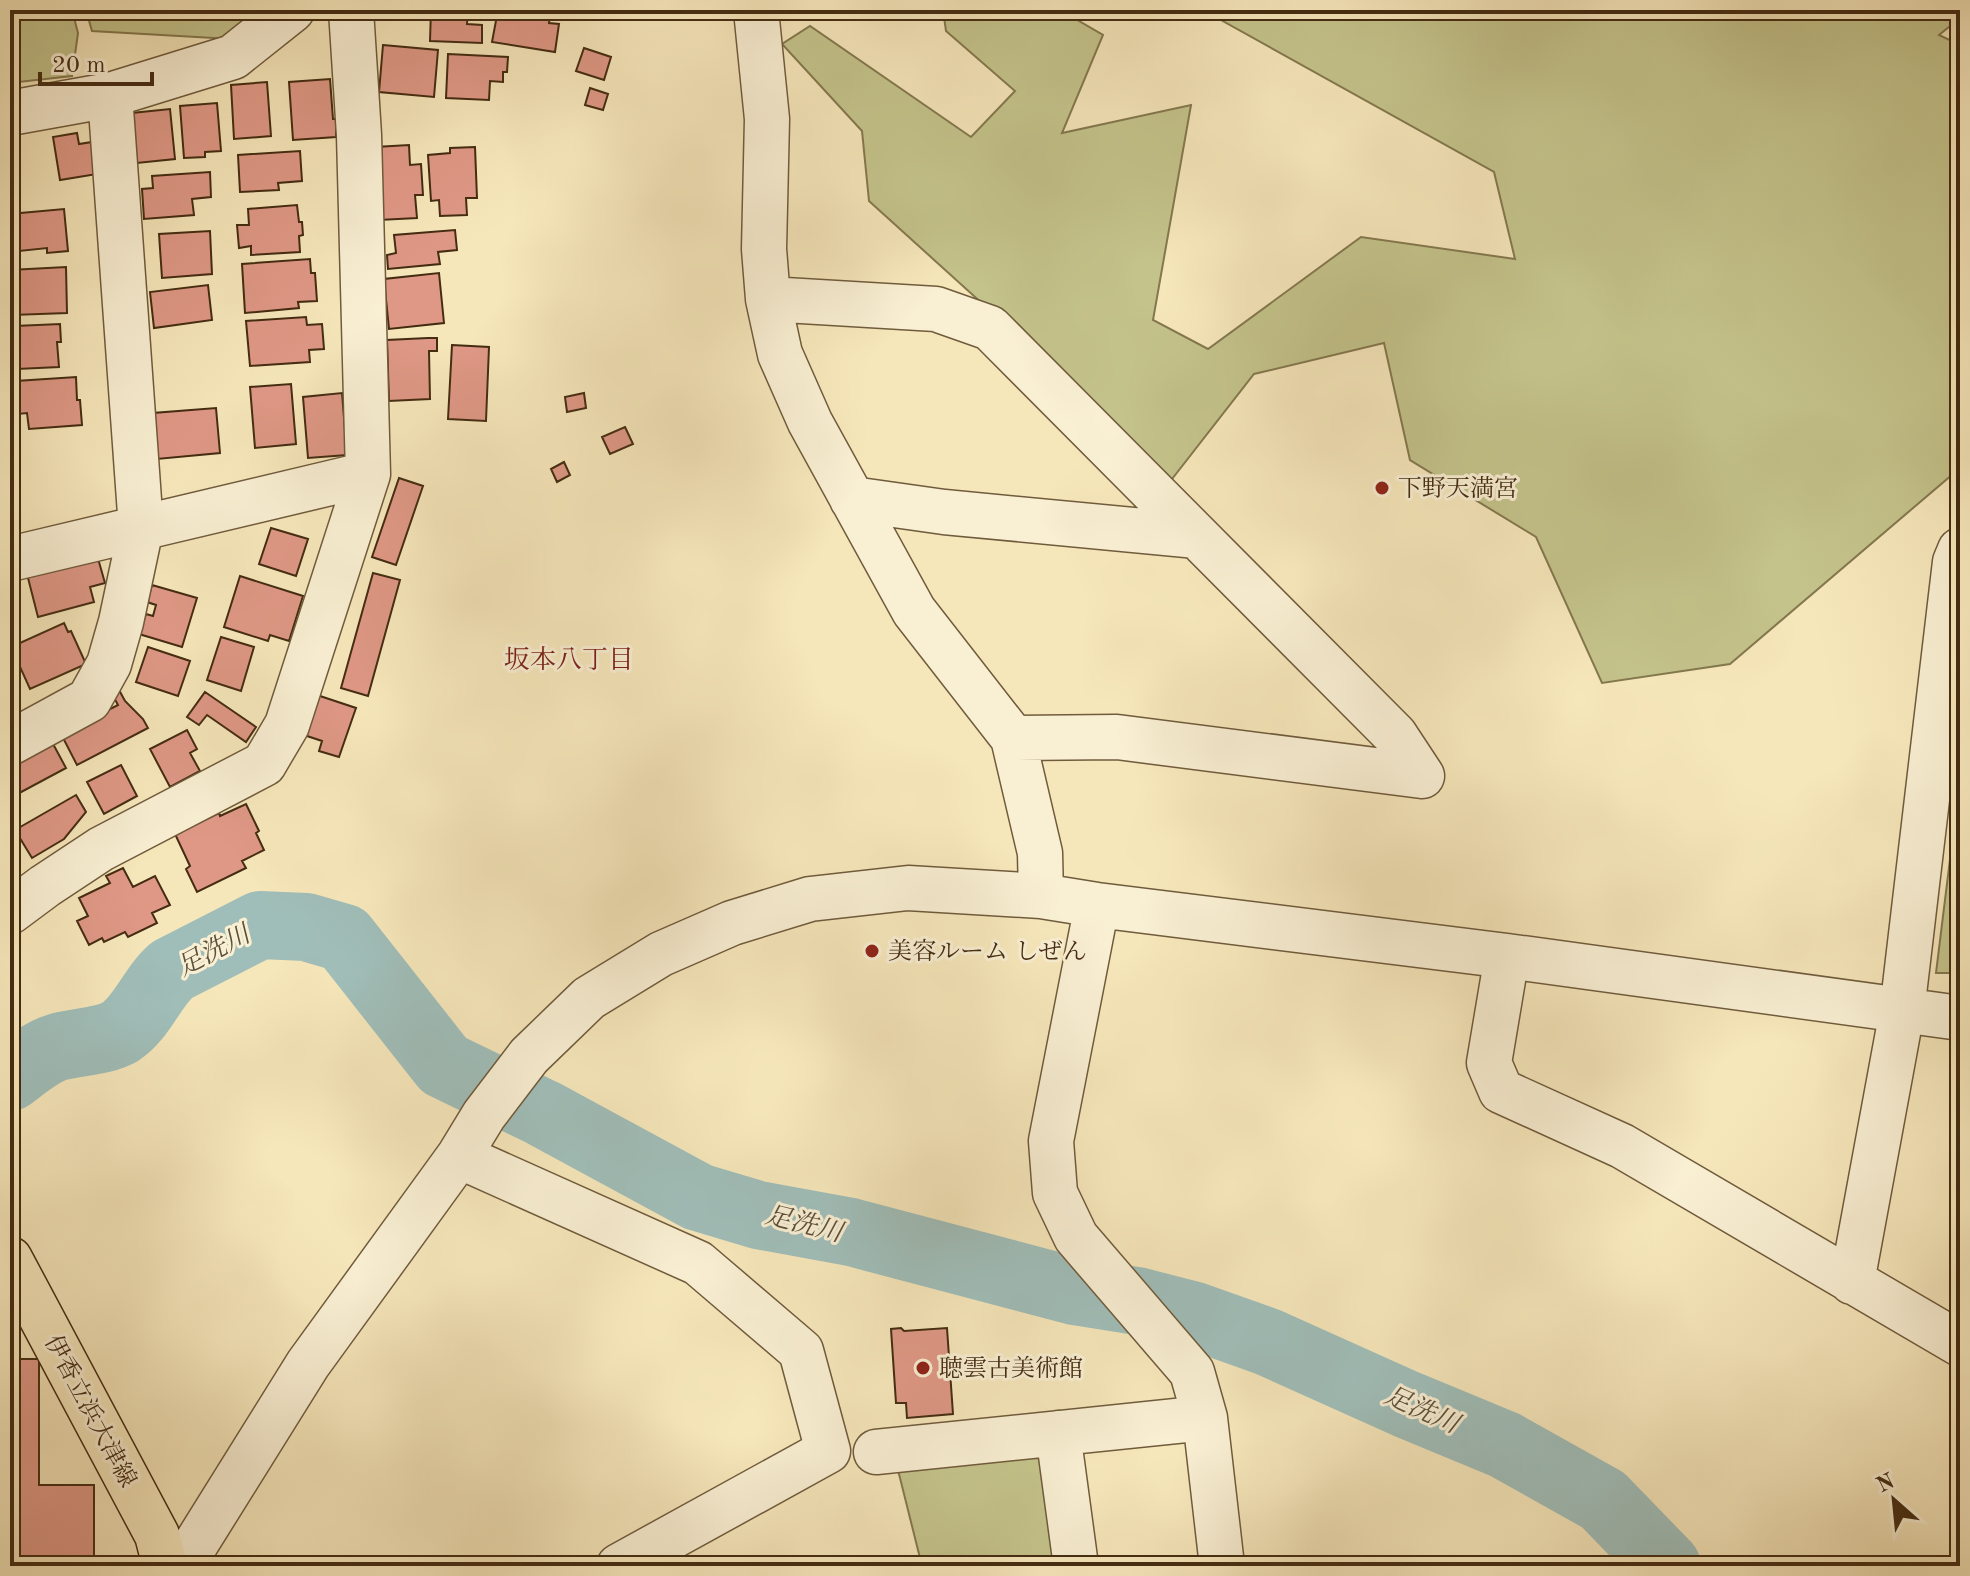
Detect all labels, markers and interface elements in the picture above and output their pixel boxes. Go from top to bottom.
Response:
scale bar [40,36,152,86]
text: 20 m [52,54,106,78]
place label: 下野天満宮 [1398,475,1518,502]
marker: 下野天満宮 [1373,479,1391,497]
district label: 坂本八丁目 [504,646,634,674]
water label: 足洗川 [172,919,257,982]
place label: 美容ルーム しぜん [888,938,1087,965]
marker: 美容ルーム しぜん [863,942,881,960]
water label: 足洗川 [763,1201,848,1248]
street label: 伊香立浜大津線 [39,1331,142,1492]
place label: 聴雲古美術館 [939,1355,1083,1382]
marker: 聴雲古美術館 [914,1359,932,1377]
water label: 足洗川 [1380,1381,1466,1440]
north arrow [1854,1460,1934,1540]
text: N [1873,1470,1898,1498]

